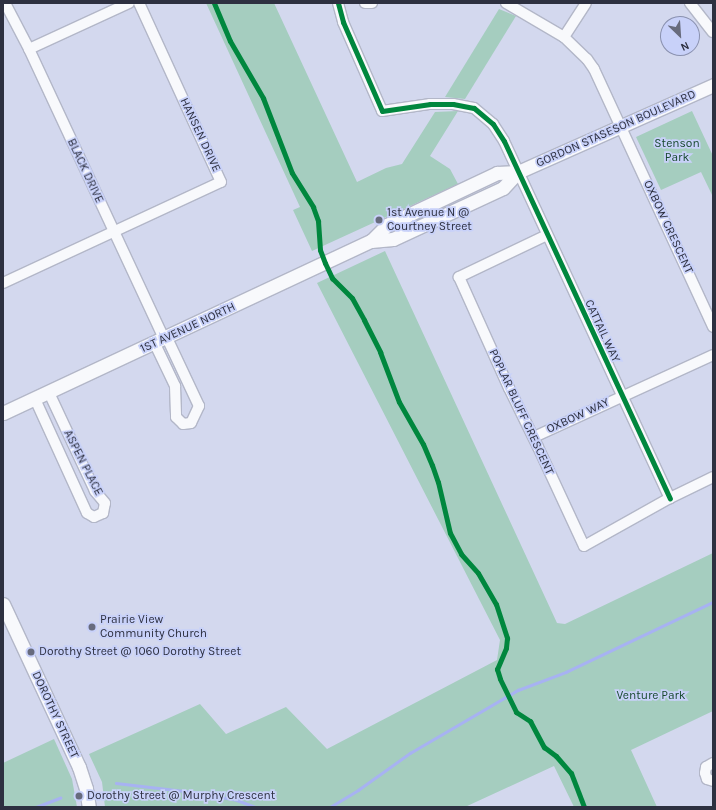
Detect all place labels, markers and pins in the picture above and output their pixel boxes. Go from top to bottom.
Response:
place label: 1st Avenue N @ Courtney Street [387,206,472,234]
marker: 1st Avenue N @ Courtney Street [374,215,384,225]
place label: Prairie View Community Church [100,613,207,641]
marker: Prairie View Community Church [87,622,97,632]
place label: Dorothy Street @ 1060 Dorothy Street [39,645,241,659]
marker: Dorothy Street @ 1060 Dorothy Street [26,647,36,657]
place label: Dorothy Street @ Murphy Crescent [87,789,275,803]
marker: Dorothy Street @ Murphy Crescent [74,791,84,801]

